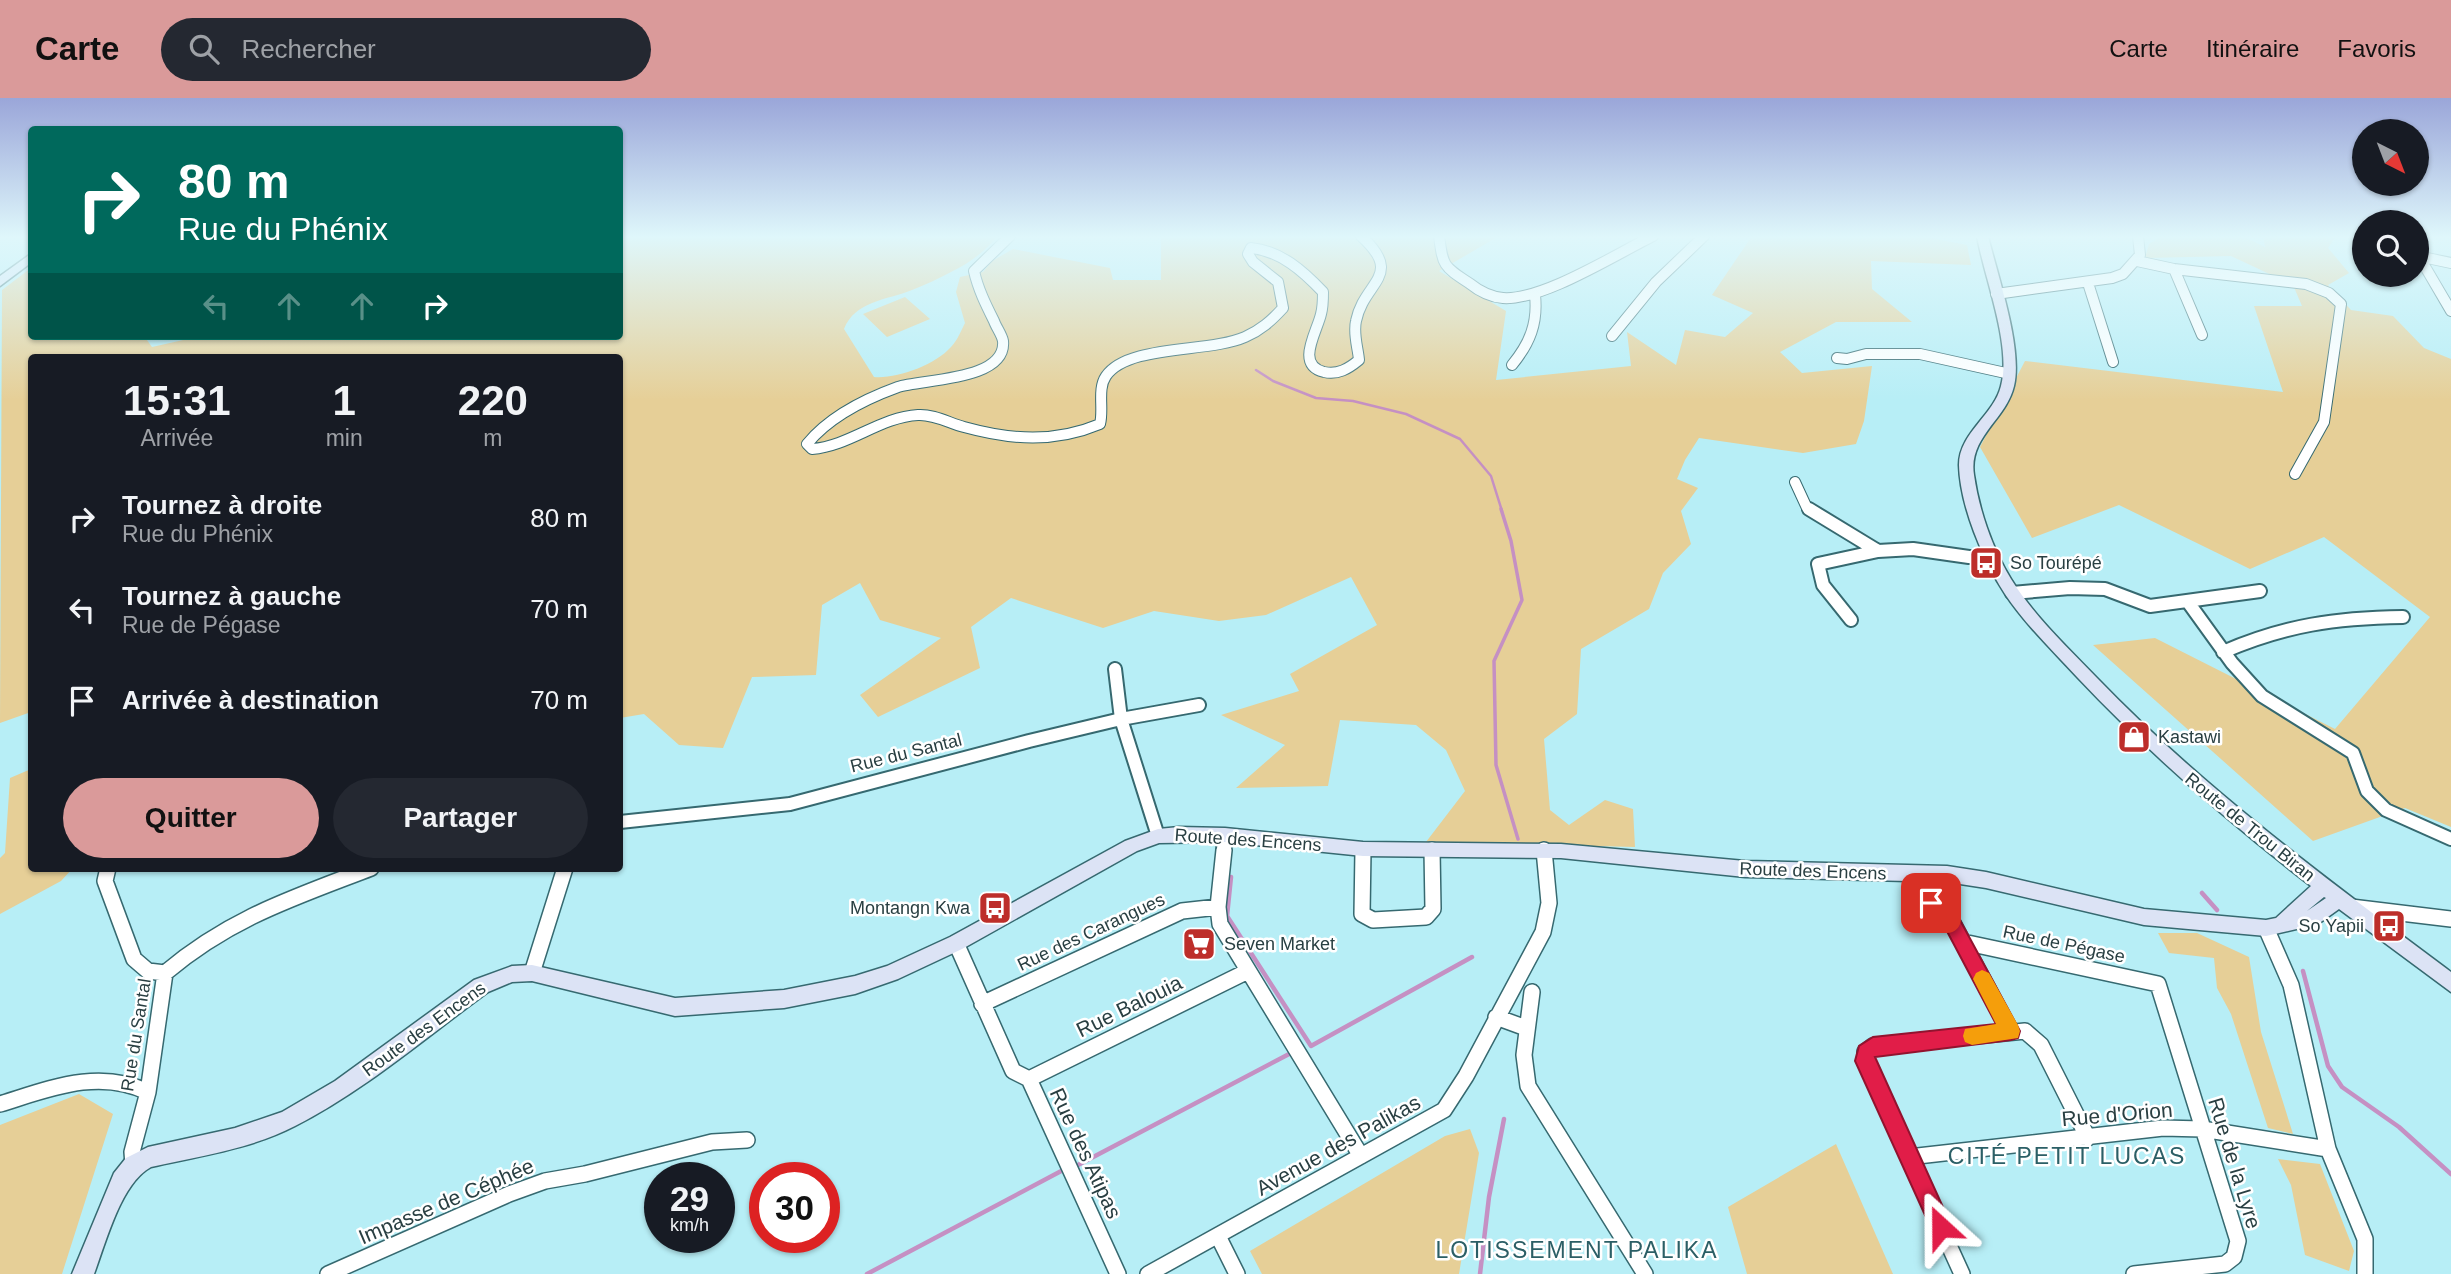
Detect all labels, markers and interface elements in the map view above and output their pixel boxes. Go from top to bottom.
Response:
search box [161,18,651,81]
text: Carte [35,30,119,67]
icon: search [185,30,223,68]
text: Rechercher [241,34,376,64]
text: Carte [2109,35,2168,62]
text: Itinéraire [2206,35,2299,62]
text: Favoris [2337,35,2416,62]
north arrow [2352,119,2429,196]
map controls [2352,119,2429,287]
icon: right [63,154,154,245]
text: 80 m [178,154,290,208]
button: search [2352,210,2429,287]
text: Rue du Phénix [178,211,388,247]
icon: left [197,287,235,325]
icon: ahead [270,287,308,325]
icon: ahead [343,287,381,325]
icon: right [416,287,454,325]
text: 15:31 [123,377,231,424]
text: 1 [332,377,356,424]
text: 220 [458,377,528,424]
text: Arrivée [140,425,213,451]
text: min [326,425,363,451]
text: m [483,425,502,451]
text: Tournez à droite [122,490,322,520]
icon: right [63,500,101,538]
text: 80 m [530,503,588,533]
text: Rue du Phénix [122,521,273,547]
bus stop icon: So Tourépé [1967,544,2005,582]
place label: So Tourépé [2010,553,2102,573]
text: Tournez à gauche [122,581,341,611]
icon: left [63,591,101,629]
text: 70 m [530,594,588,624]
text: Rue de Pégase [122,612,281,638]
icon: arrive [63,682,101,720]
text: Arrivée à destination [122,685,379,715]
text: 70 m [530,685,588,715]
shop icon: Kastawi [2115,718,2153,756]
place label: Kastawi [2158,727,2221,747]
street label: Rue du Santal [848,729,964,777]
street label: Route de Trou Biran [2181,769,2319,885]
button: Quitter [63,778,319,858]
button: Partager [333,778,588,858]
street label: Route des Encens [1174,825,1322,855]
street label: Route des Encens [1739,858,1887,884]
pin [1901,873,1961,933]
icon: arrive [1912,884,1950,922]
bus stop icon: Montangn Kwa [976,889,1014,927]
street label: Rue des Carangues [1014,889,1168,975]
place label: Montangn Kwa [850,898,971,918]
bus stop icon: So Yapii [2370,907,2408,945]
place label: So Yapii [2299,916,2364,936]
street label: Rue de Pégase [2001,921,2127,967]
supermarket icon: Seven Market [1180,925,1218,963]
place label: Seven Market [1224,934,1335,954]
street label: Rue Balouia [1073,970,1186,1041]
street label: Rue du Santal [117,977,155,1093]
street label: Route des Encens [359,978,489,1080]
street label: Rue des Atipas [1046,1084,1126,1222]
street label: Avenue des Palikas [1252,1090,1424,1200]
street label: Rue de la Lyre [2204,1095,2266,1231]
street label: Rue d'Orion [2061,1098,2173,1130]
district label: CITÉ PETIT LUCAS [1948,1143,2186,1169]
street label: Impasse de Céphée [355,1154,537,1248]
speed limit sign: 30 [749,1162,840,1253]
text: 29 [670,1179,709,1218]
position arrow [1904,1190,1978,1264]
text: km/h [670,1215,709,1235]
district label: LOTISSEMENT PALIKA [1435,1237,1719,1263]

